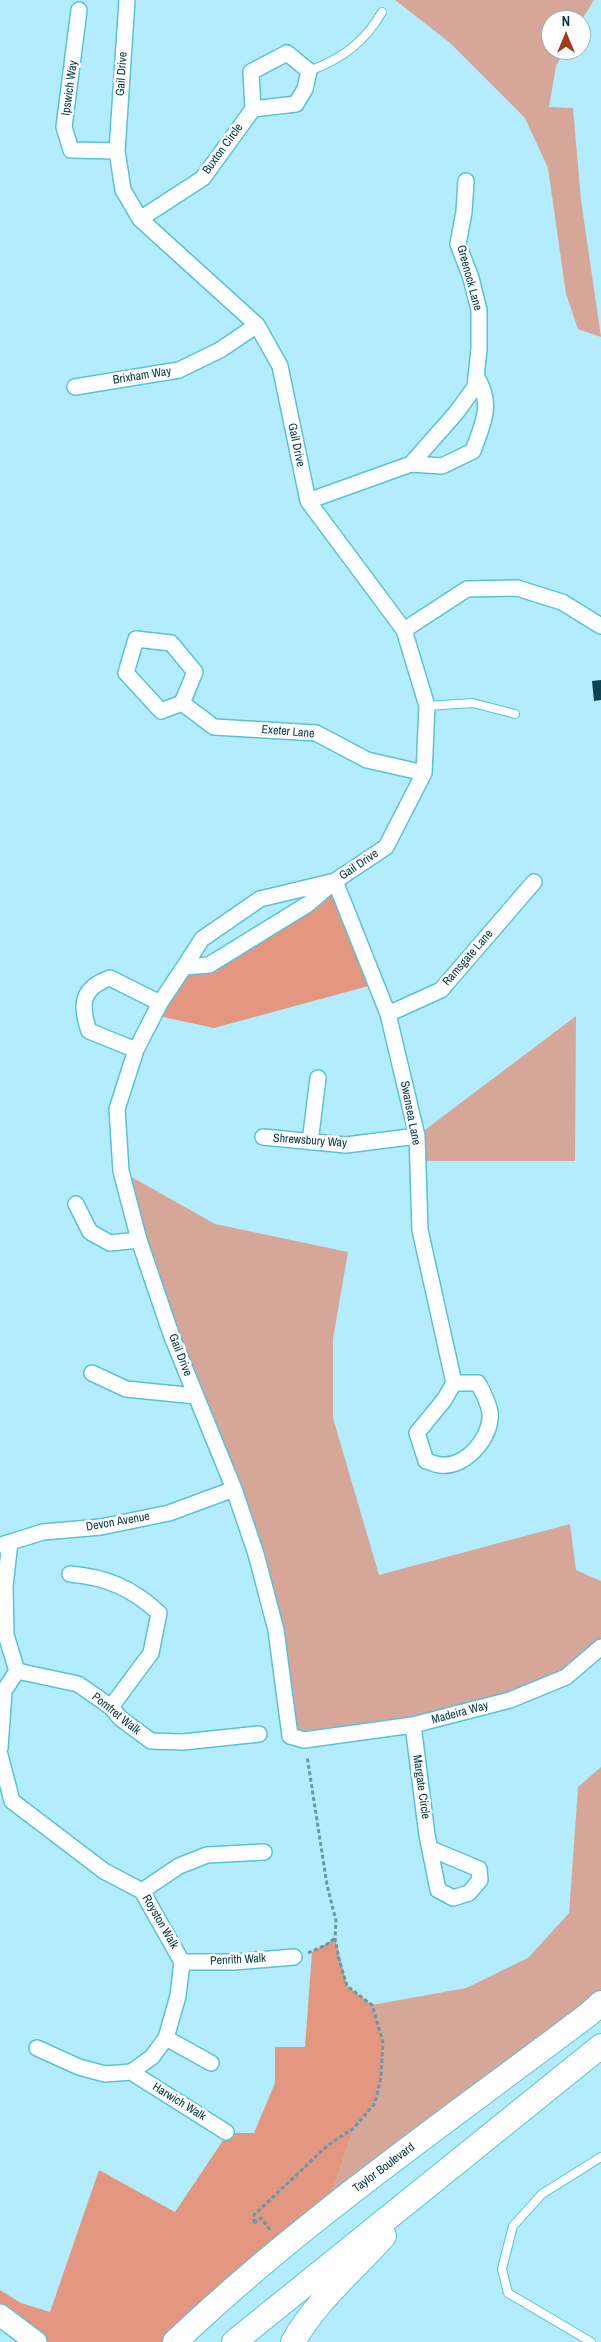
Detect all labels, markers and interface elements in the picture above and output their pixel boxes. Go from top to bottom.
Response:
north arrow [541,10,591,60]
text: N [562,12,570,30]
street label: Gail Drive [113,51,131,97]
street label: Ipswich Way [59,60,81,116]
street label: Buxton Circle [200,121,246,177]
street label: Greenock Lane [453,244,485,312]
street label: Brixham Way [112,364,172,388]
street label: Gail Drive [284,422,308,468]
street label: Exeter Lane [261,723,315,741]
street label: Gail Drive [337,847,381,883]
street label: Ramsgate Lane [440,927,496,989]
street label: Swansea Lane [397,1080,423,1146]
street label: Shrewsbury Way [273,1131,347,1151]
street label: Gail Drive [165,1332,195,1378]
street label: Devon Avenue [85,1509,151,1535]
street label: Pomfret Walk [89,1690,143,1738]
street label: Madeira Way [430,1699,490,1727]
street label: Margate Circle [409,1754,433,1820]
street label: Royston Walk [139,1892,181,1952]
street label: Penrith Walk [210,1951,266,1969]
street label: Harwich Walk [150,2080,208,2124]
street label: Taylor Boulevard [350,2140,418,2196]

